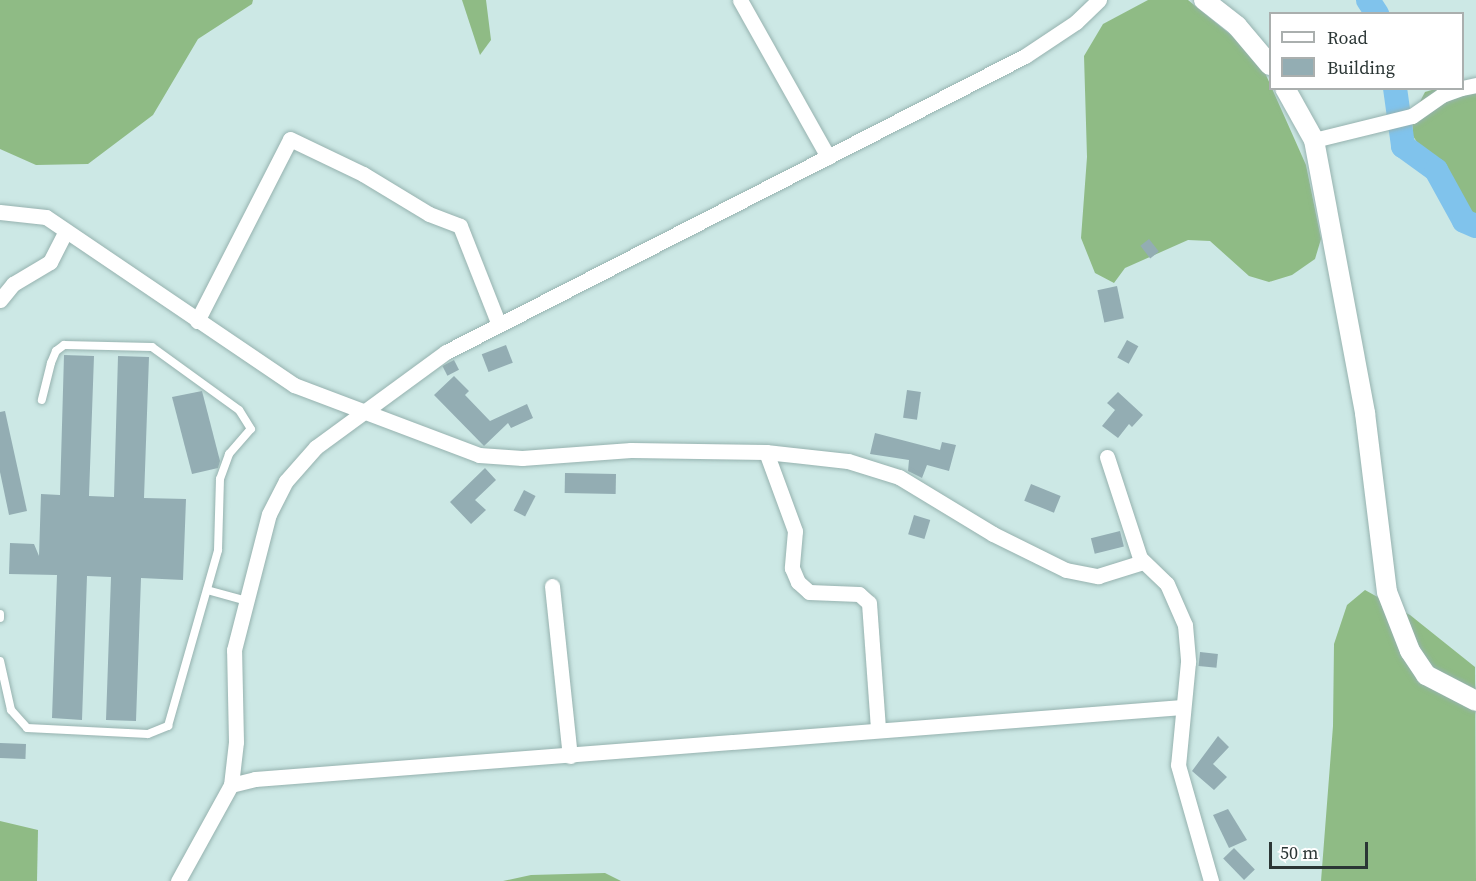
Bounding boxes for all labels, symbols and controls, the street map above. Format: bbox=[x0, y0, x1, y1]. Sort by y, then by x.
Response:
legend bbox=[1269, 12, 1464, 90]
text: Road bbox=[1327, 25, 1368, 50]
text: Building bbox=[1327, 55, 1395, 80]
scale bar bbox=[1272, 830, 1371, 868]
text: 50 m bbox=[1280, 840, 1318, 865]

